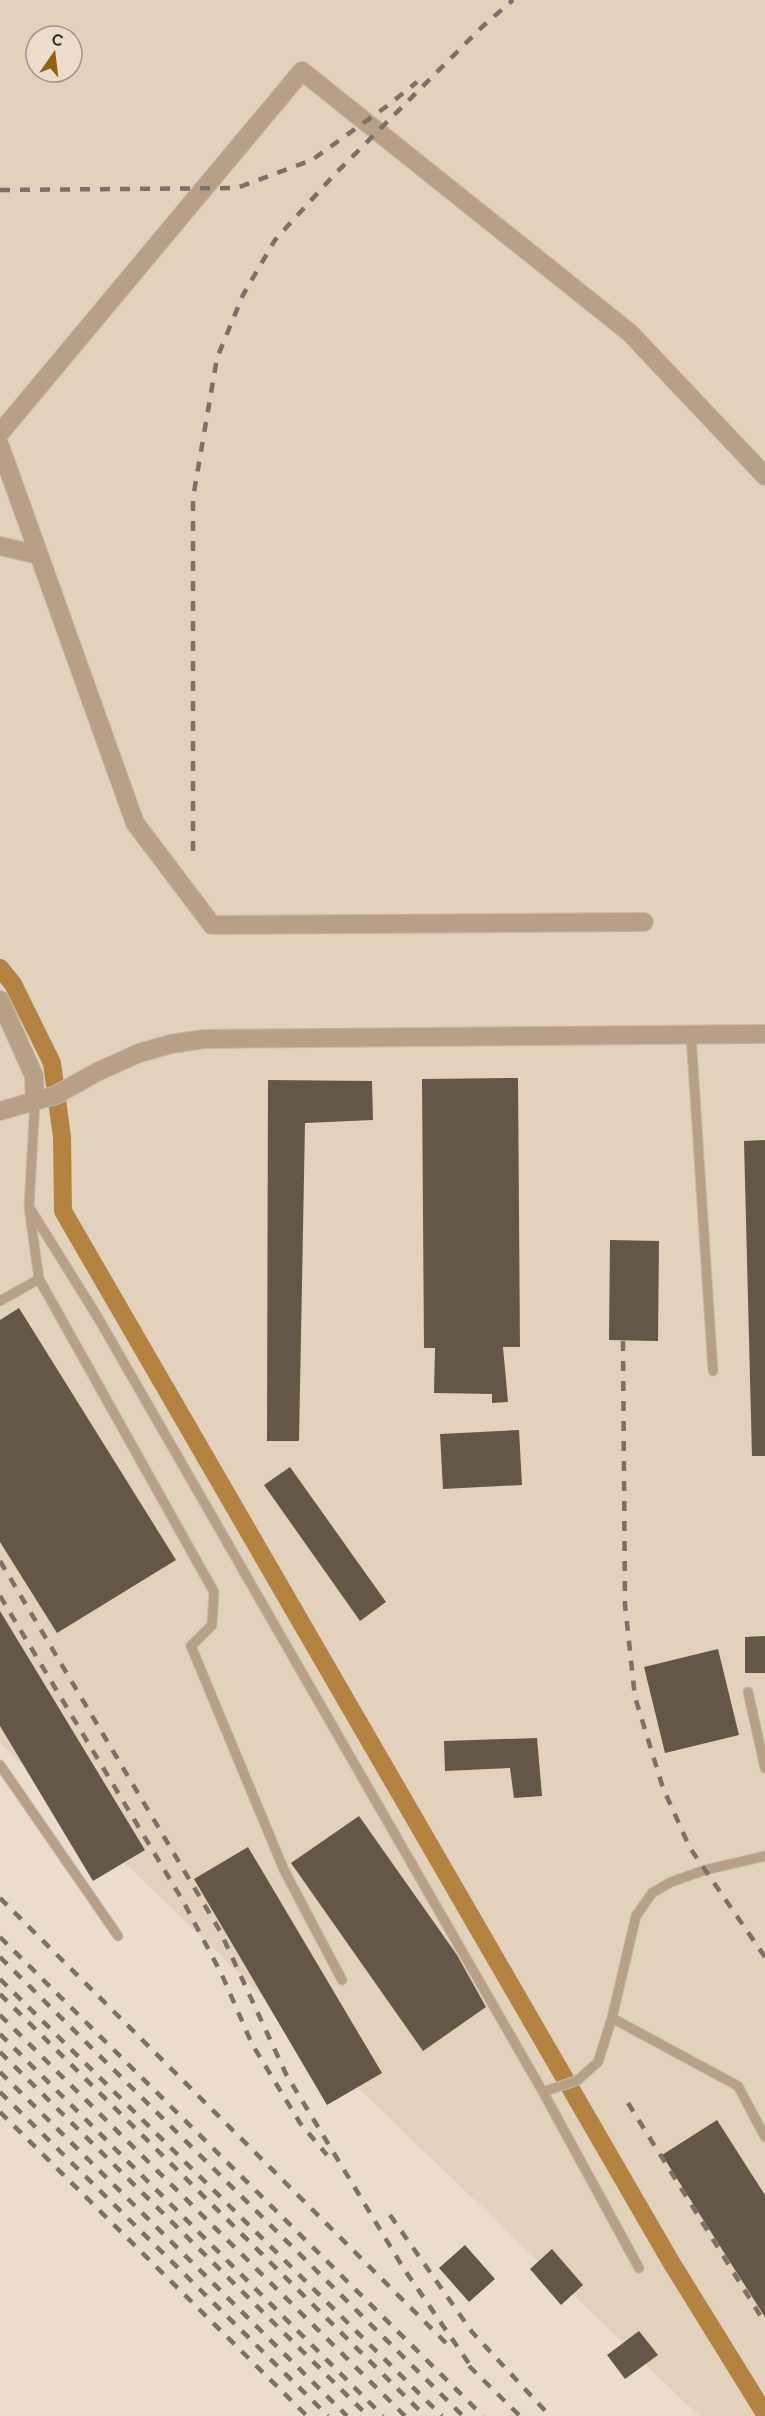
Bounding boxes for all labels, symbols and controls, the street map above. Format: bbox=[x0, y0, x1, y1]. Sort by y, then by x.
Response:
north arrow bbox=[24, 24, 84, 84]
text: С bbox=[50, 29, 65, 50]

